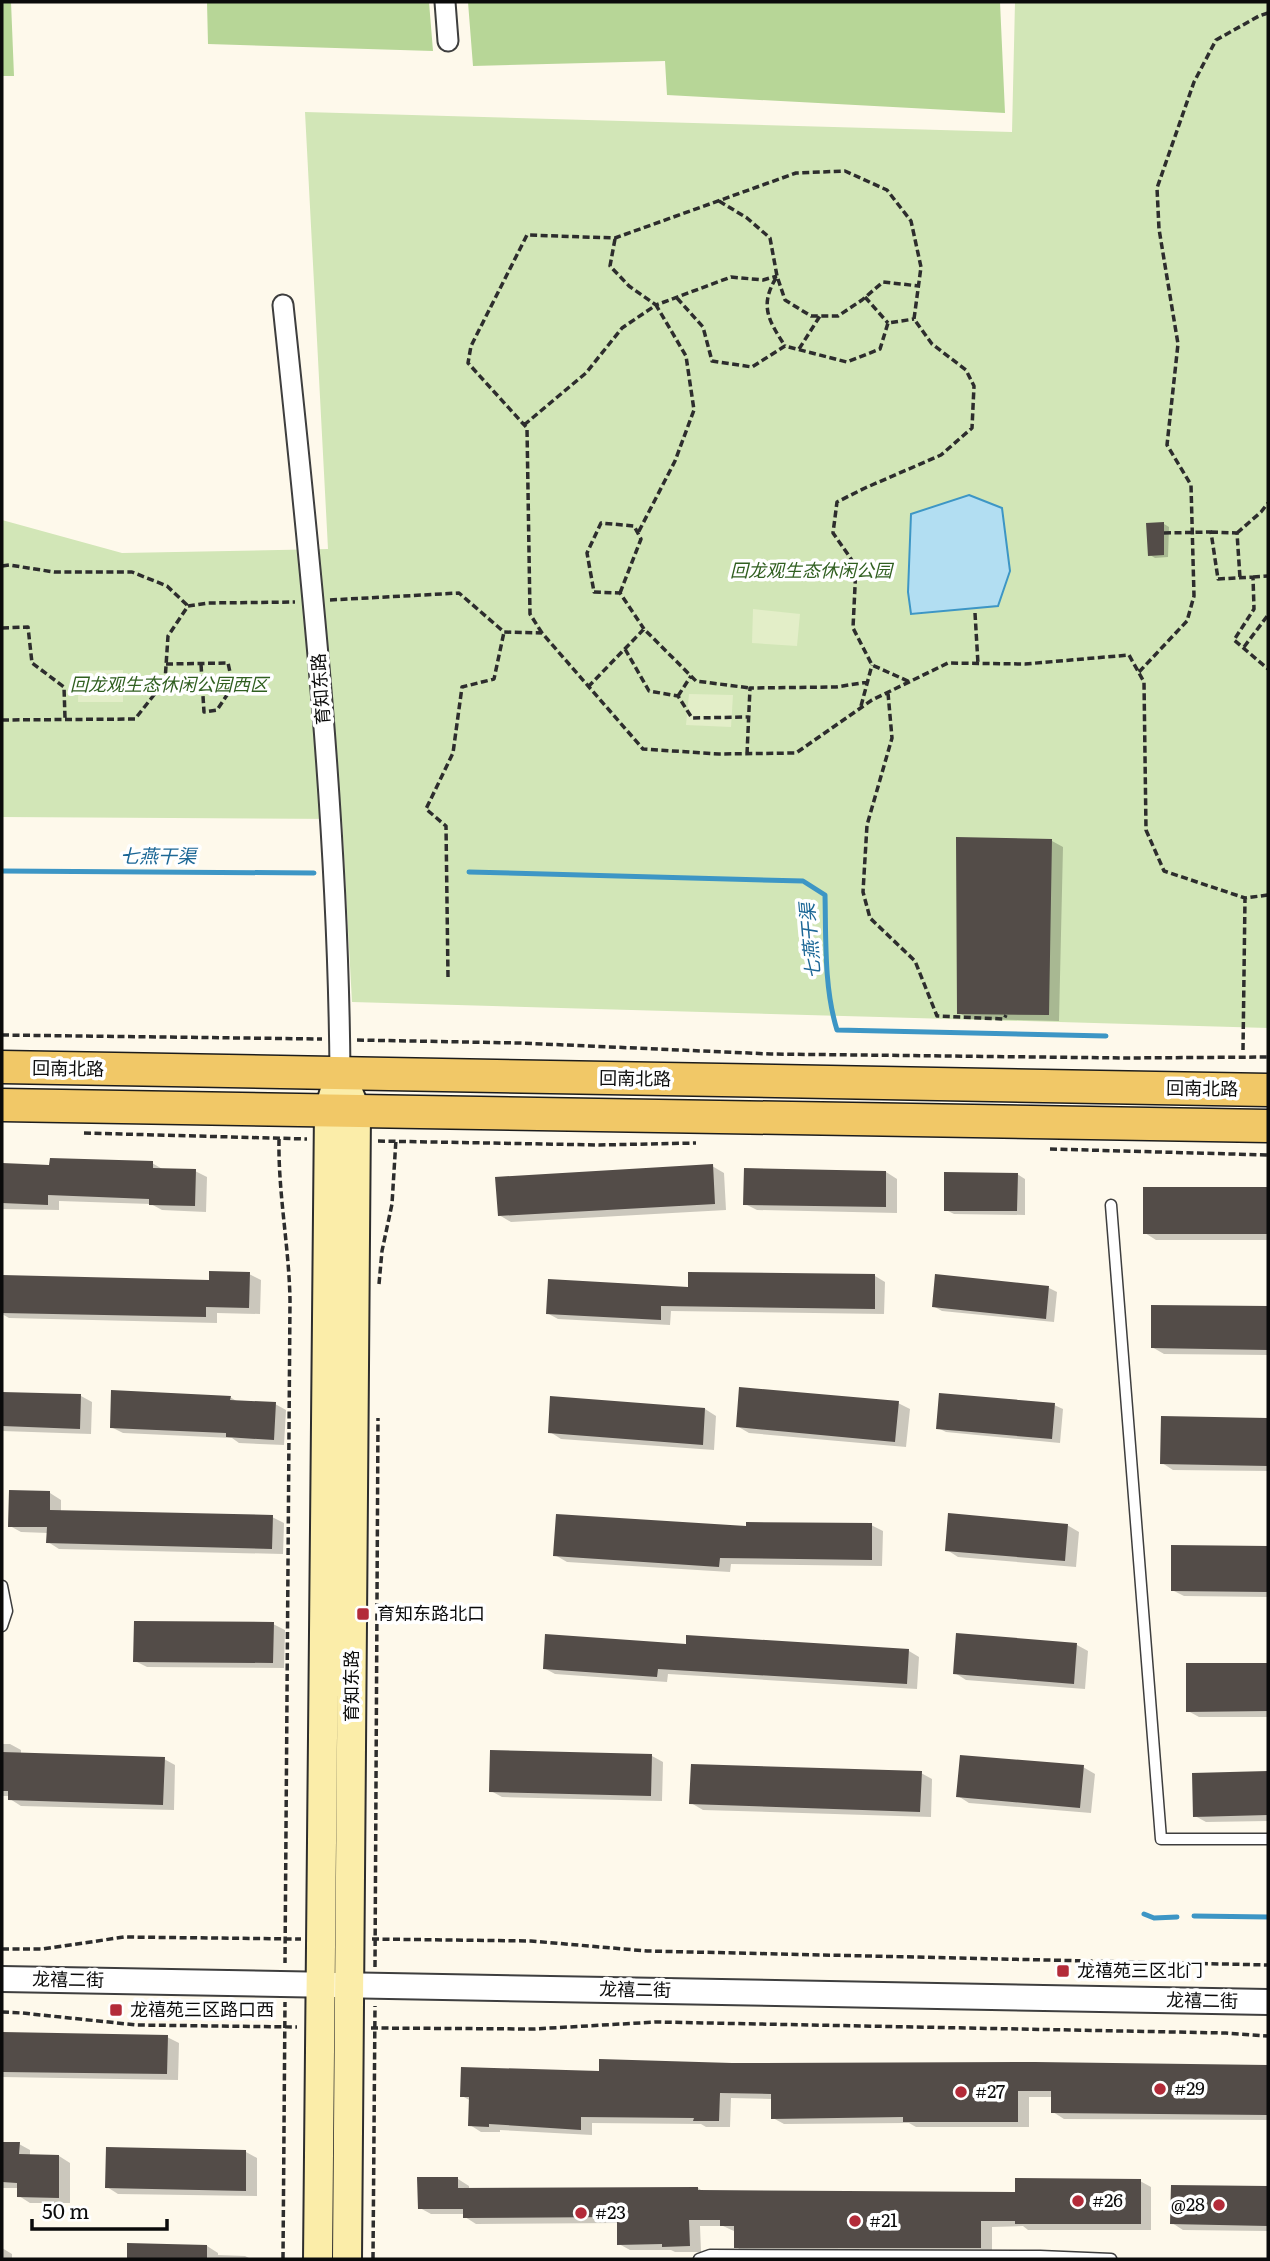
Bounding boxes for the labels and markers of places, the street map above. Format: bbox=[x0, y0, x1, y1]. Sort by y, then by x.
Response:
place label: 育知东路北口 bbox=[377, 1599, 485, 1626]
marker: 育知东路北口 bbox=[355, 1606, 371, 1622]
place label: 龙禧苑三区北门 bbox=[1077, 1956, 1203, 1983]
marker: 龙禧苑三区北门 bbox=[1055, 1963, 1071, 1979]
place label: 龙禧苑三区路口西 bbox=[130, 1995, 274, 2022]
marker: 龙禧苑三区路口西 bbox=[108, 2002, 124, 2018]
place label: #29 bbox=[1174, 2074, 1205, 2101]
place label: #27 bbox=[975, 2077, 1005, 2104]
marker: #29 bbox=[1152, 2081, 1168, 2097]
marker: #27 bbox=[953, 2084, 969, 2100]
place label: #26 bbox=[1092, 2186, 1123, 2213]
place label: @28 bbox=[1171, 2190, 1205, 2217]
marker: #26 bbox=[1070, 2193, 1086, 2209]
marker: @28 bbox=[1211, 2197, 1227, 2213]
place label: #23 bbox=[595, 2198, 626, 2225]
marker: #23 bbox=[573, 2205, 589, 2221]
place label: #21 bbox=[869, 2206, 898, 2233]
marker: #21 bbox=[847, 2213, 863, 2229]

